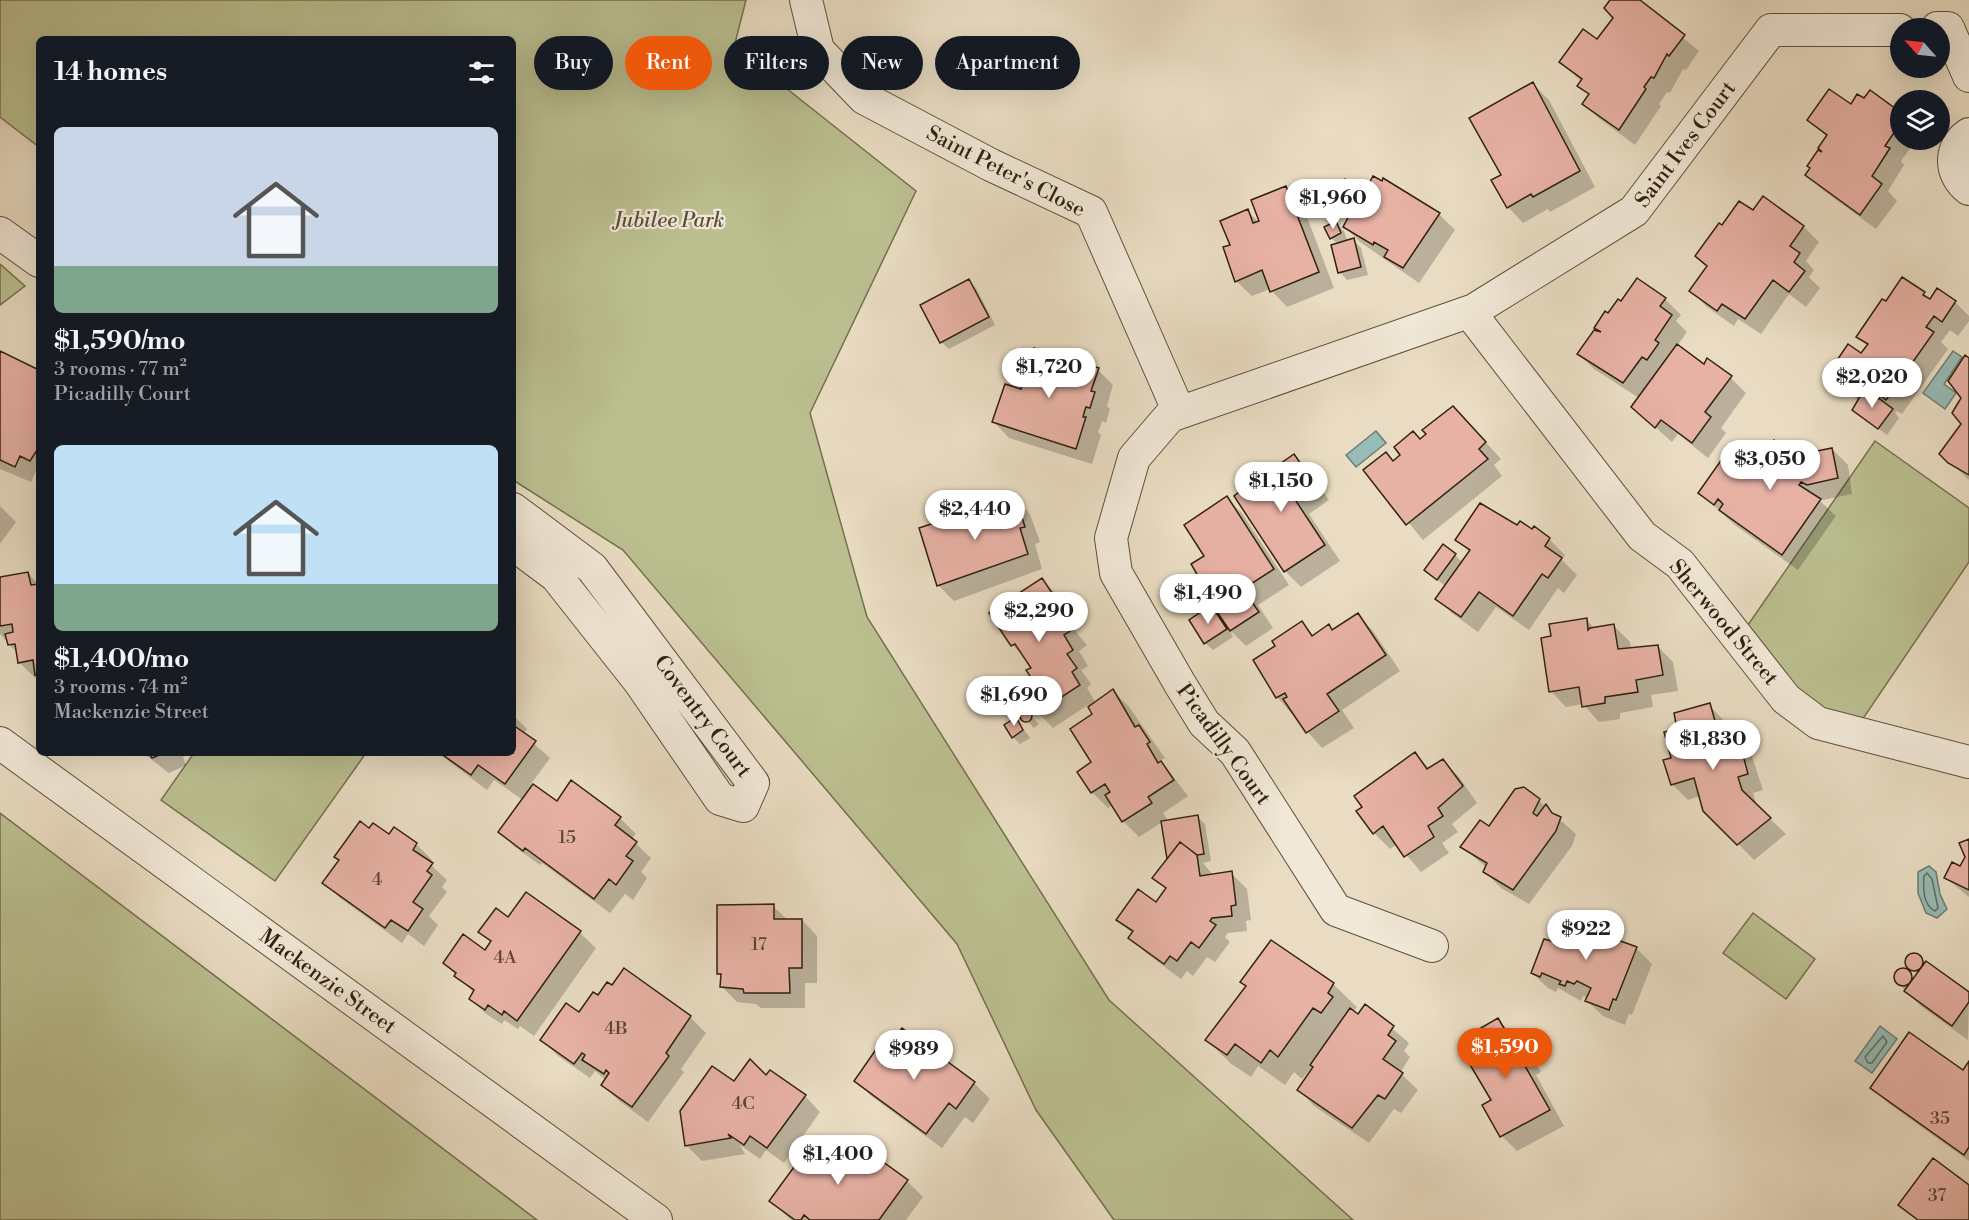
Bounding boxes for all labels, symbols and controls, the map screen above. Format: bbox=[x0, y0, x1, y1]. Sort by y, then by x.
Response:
north arrow bbox=[1890, 18, 1950, 78]
map controls bbox=[1890, 18, 1950, 150]
chip: Buy bbox=[534, 36, 613, 90]
chip: Rent bbox=[625, 36, 712, 90]
chip: Filters bbox=[724, 36, 829, 90]
chip: New bbox=[841, 36, 923, 90]
chip: Apartment bbox=[935, 36, 1080, 90]
text: 14 homes bbox=[54, 56, 167, 88]
icon: filters bbox=[465, 56, 498, 89]
street label: Saint Ives Court bbox=[1630, 76, 1742, 213]
button: layers bbox=[1890, 90, 1950, 150]
street label: Saint Peter's Close bbox=[922, 121, 1089, 223]
icon: home bbox=[222, 166, 330, 274]
pin: $1,960 bbox=[1284, 179, 1382, 230]
text: $1,960 bbox=[1299, 186, 1367, 211]
park label: Jubilee Park bbox=[612, 208, 724, 234]
text: $1,590/mo bbox=[54, 325, 186, 357]
pin: $1,720 bbox=[1000, 348, 1098, 399]
text: $1,720 bbox=[1016, 355, 1082, 380]
text: 3 rooms · 77 m² bbox=[54, 357, 187, 382]
pin: $2,020 bbox=[1823, 358, 1921, 409]
text: $2,020 bbox=[1836, 365, 1908, 390]
text: Picadilly Court bbox=[54, 382, 191, 407]
pin: $3,050 bbox=[1721, 440, 1819, 491]
text: $3,050 bbox=[1734, 447, 1806, 472]
pin: $1,150 bbox=[1232, 462, 1330, 513]
text: $1,150 bbox=[1249, 469, 1313, 494]
icon: home bbox=[222, 484, 330, 592]
pin: $2,440 bbox=[926, 490, 1024, 541]
text: $2,440 bbox=[939, 497, 1011, 522]
street label: Sherwood Street bbox=[1663, 554, 1784, 691]
pin: $1,490 bbox=[1159, 574, 1257, 625]
text: $1,490 bbox=[1174, 581, 1242, 606]
pin: $2,290 bbox=[990, 592, 1088, 643]
text: $2,290 bbox=[1004, 599, 1074, 624]
text: $1,400/mo bbox=[54, 643, 189, 675]
street label: Coventry Court bbox=[648, 650, 757, 783]
text: 3 rooms · 74 m² bbox=[54, 675, 187, 700]
pin: $1,690 bbox=[965, 676, 1063, 727]
street label: Picadilly Court bbox=[1170, 679, 1276, 811]
text: $1,690 bbox=[980, 683, 1048, 708]
text: Mackenzie Street bbox=[54, 700, 209, 725]
pin: $1,830 bbox=[1664, 720, 1762, 771]
text: $1,830 bbox=[1679, 727, 1747, 752]
house number: 15 bbox=[558, 826, 576, 849]
house number: 4 bbox=[372, 868, 383, 891]
pin: $922 bbox=[1550, 910, 1622, 961]
text: $922 bbox=[1561, 917, 1611, 942]
street label: Mackenzie Street bbox=[254, 923, 401, 1040]
house number: 17 bbox=[751, 933, 767, 956]
house number: 4A bbox=[493, 946, 517, 969]
house number: 4B bbox=[604, 1017, 628, 1040]
pin: $1,590 bbox=[1456, 1028, 1554, 1079]
pin: $989 bbox=[878, 1030, 950, 1081]
text: $1,590 bbox=[1471, 1035, 1539, 1060]
text: $989 bbox=[889, 1037, 939, 1062]
house number: 4C bbox=[731, 1092, 755, 1115]
house number: 35 bbox=[1930, 1107, 1950, 1130]
pin: $1,400 bbox=[789, 1135, 887, 1186]
text: $1,400 bbox=[803, 1142, 873, 1167]
house number: 37 bbox=[1928, 1184, 1946, 1207]

